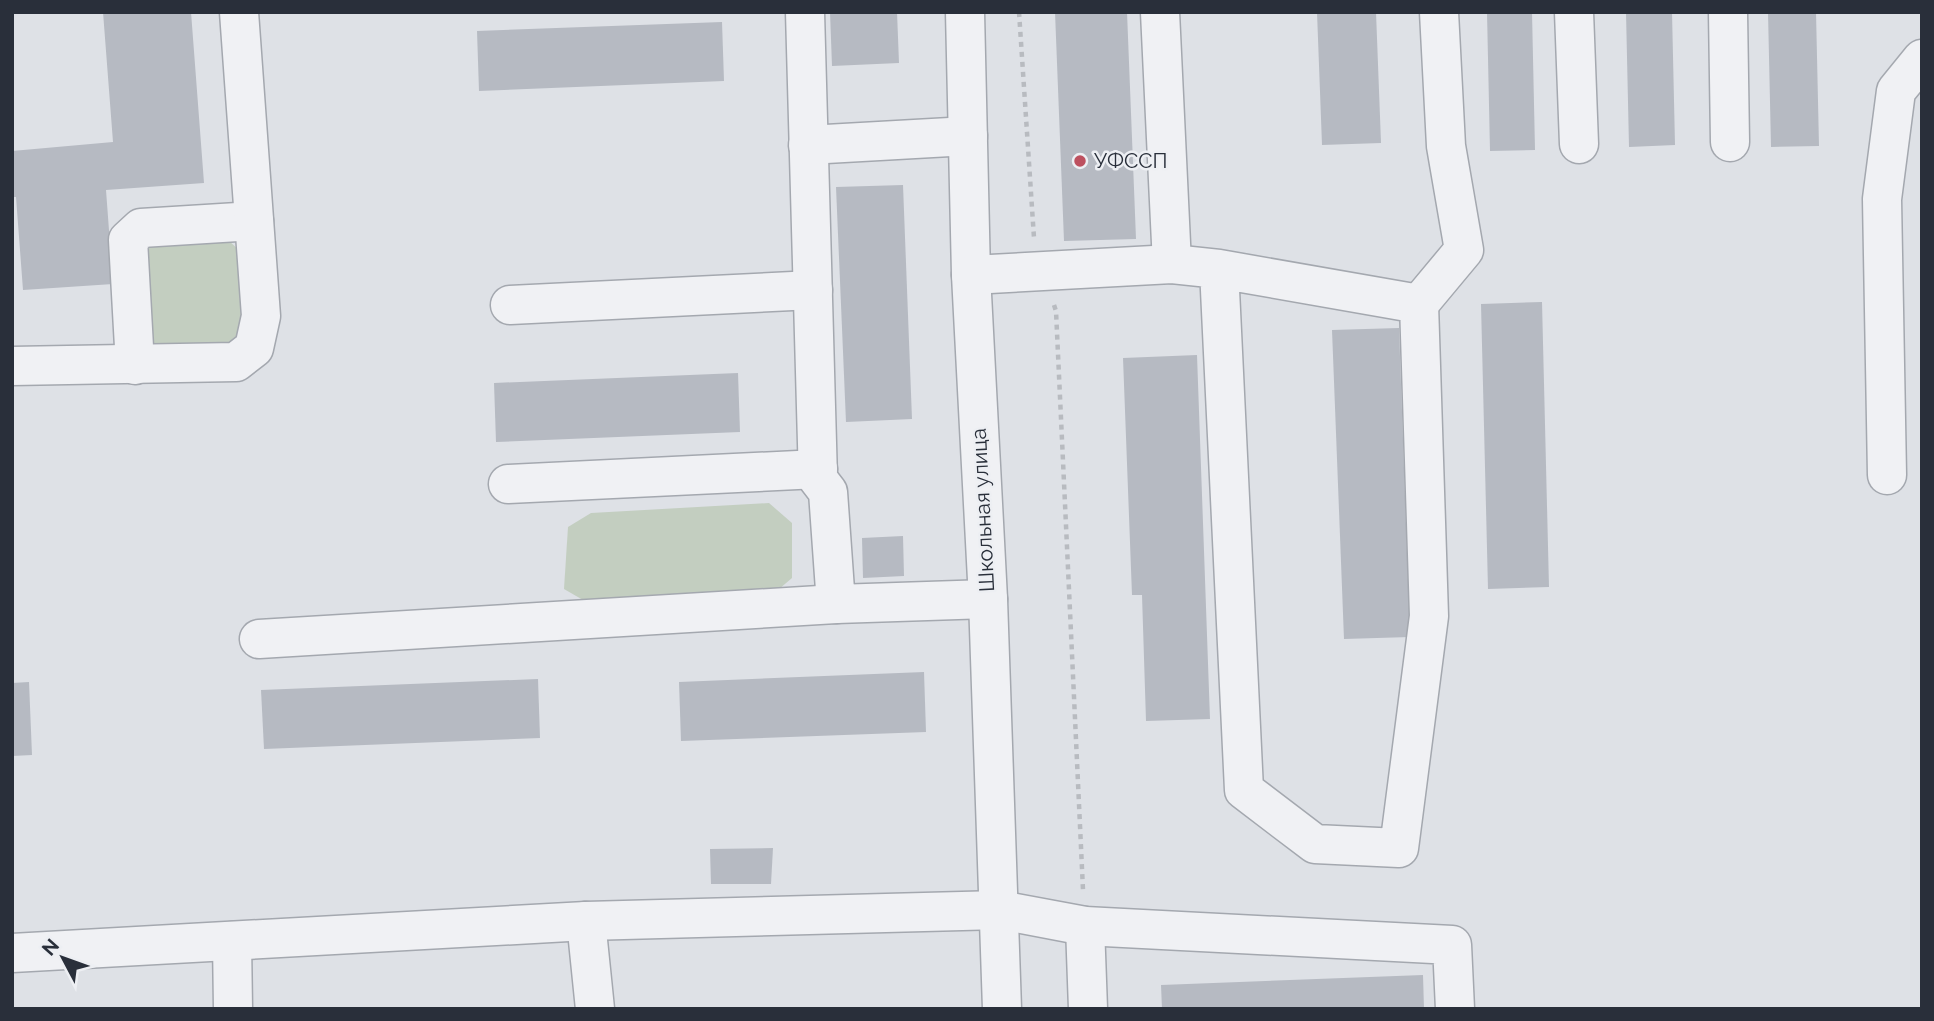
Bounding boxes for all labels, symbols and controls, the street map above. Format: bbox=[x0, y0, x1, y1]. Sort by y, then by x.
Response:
place label: УФССП bbox=[1094, 148, 1168, 173]
marker: УФССП bbox=[1072, 153, 1088, 169]
street label: Школьная улица bbox=[966, 428, 999, 592]
north arrow bbox=[28, 923, 98, 993]
text: N bbox=[37, 934, 63, 960]

